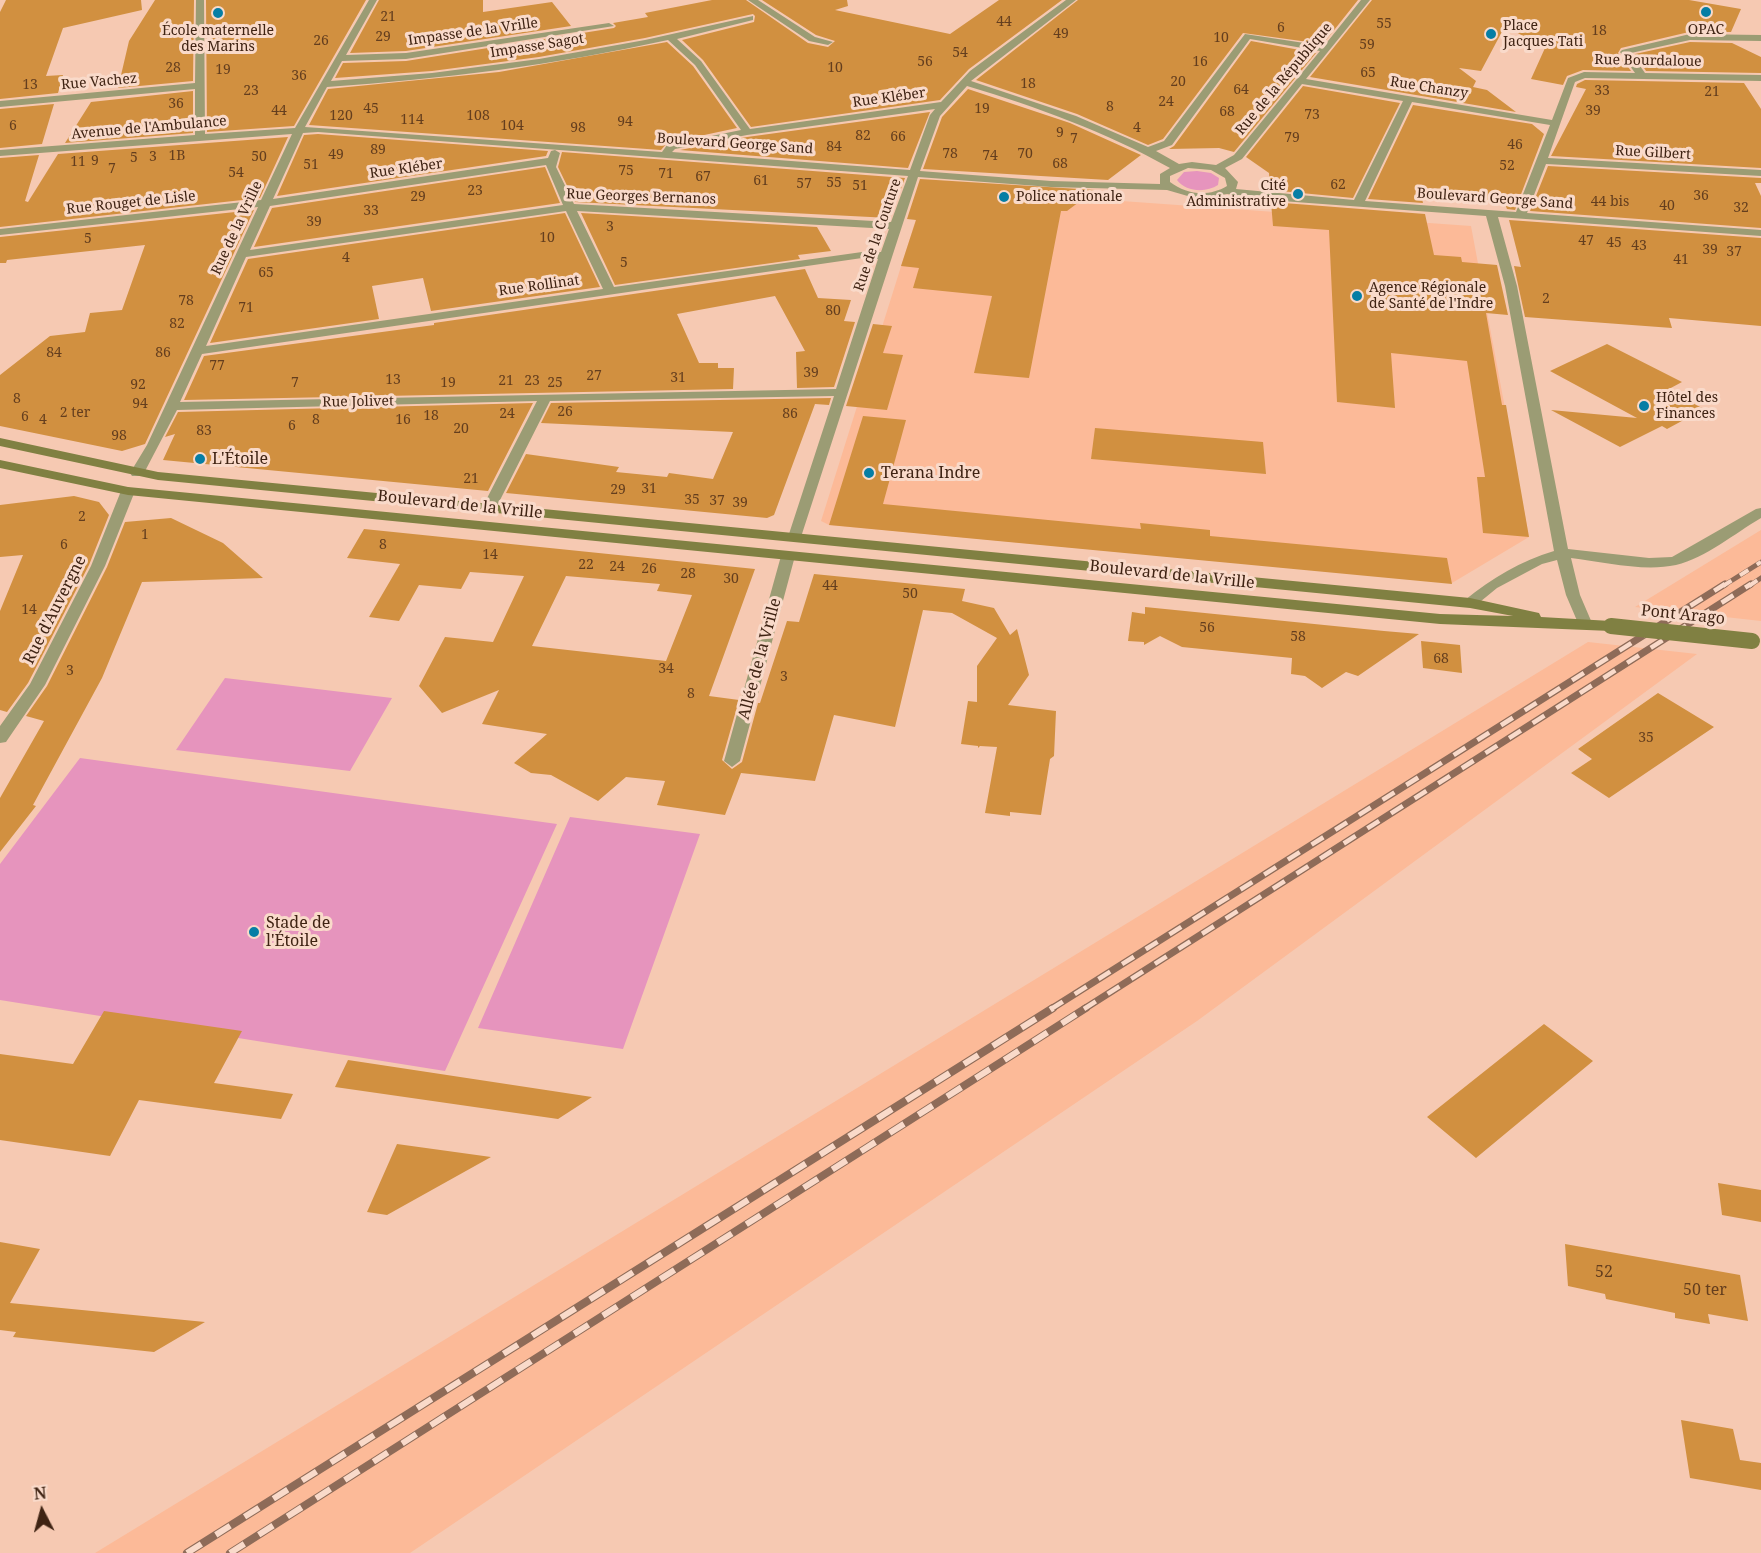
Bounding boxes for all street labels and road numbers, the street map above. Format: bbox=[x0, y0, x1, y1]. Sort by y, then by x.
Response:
street label: Impasse de la Vrille bbox=[407, 15, 539, 49]
street label: Rue de la République bbox=[1232, 19, 1336, 139]
street label: Impasse Sagot bbox=[489, 30, 585, 62]
street label: Rue Bourdaloue bbox=[1594, 52, 1702, 70]
street label: Rue Vachez bbox=[60, 70, 138, 94]
street label: Rue Chanzy bbox=[1389, 74, 1469, 102]
street label: Rue Kléber bbox=[851, 85, 927, 111]
street label: Avenue de l'Ambulance bbox=[71, 113, 227, 143]
street label: Boulevard George Sand bbox=[656, 130, 814, 158]
street label: Rue Gilbert bbox=[1615, 143, 1691, 163]
street label: Rue Kléber bbox=[368, 156, 444, 182]
street label: Rue de la Couture bbox=[851, 176, 905, 294]
street label: Rue de la Vrille bbox=[208, 178, 266, 278]
street label: Boulevard George Sand bbox=[1416, 185, 1574, 213]
street label: Rue Georges Bernanos bbox=[566, 186, 716, 208]
street label: Rue Rouget de Lisle bbox=[65, 188, 197, 218]
street label: Rue Rollinat bbox=[497, 272, 581, 300]
street label: Rue Jolivet bbox=[322, 393, 394, 411]
street label: Boulevard de la Vrille bbox=[377, 487, 543, 523]
street label: Rue d'Auvergne bbox=[19, 552, 91, 668]
street label: Boulevard de la Vrille bbox=[1089, 557, 1255, 593]
street label: Allée de la Vrille bbox=[735, 596, 785, 722]
street label: Pont Arago bbox=[1640, 601, 1726, 629]

